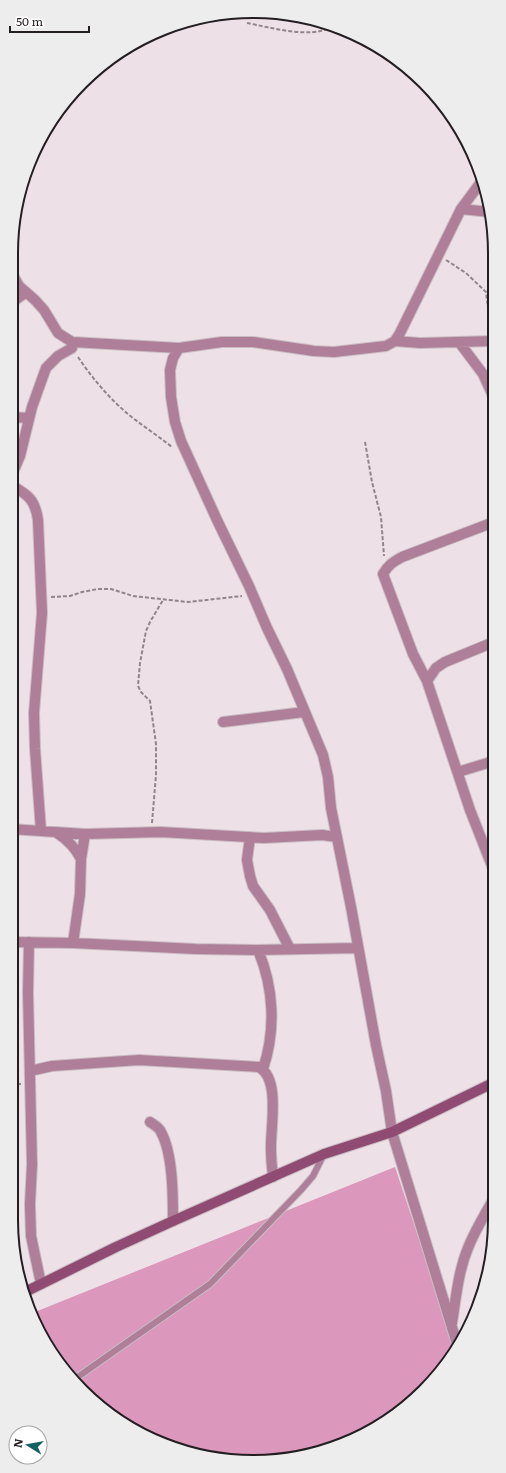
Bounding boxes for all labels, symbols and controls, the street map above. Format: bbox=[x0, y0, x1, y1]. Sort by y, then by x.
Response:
scale bar bbox=[10, 8, 89, 34]
text: 50 m bbox=[16, 12, 43, 30]
north arrow bbox=[8, 1425, 48, 1465]
text: N bbox=[8, 1437, 26, 1449]

